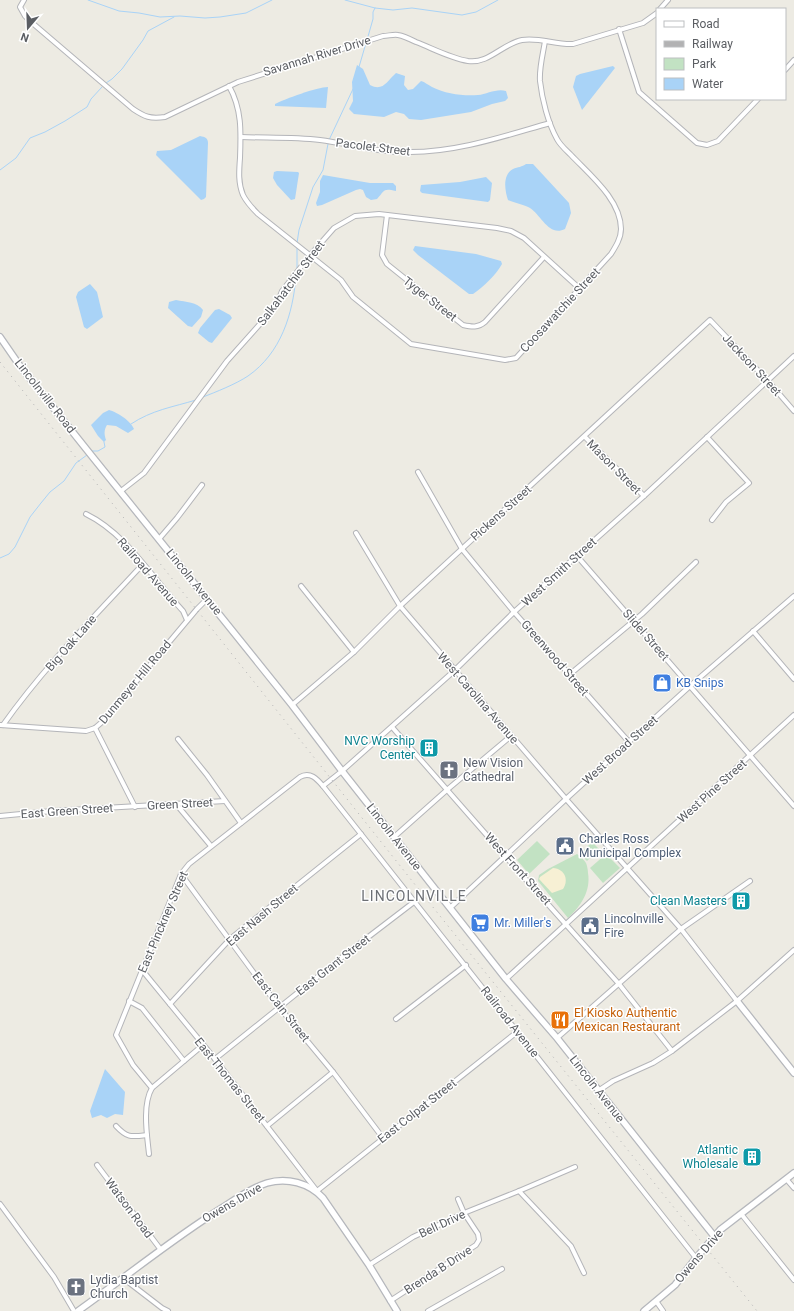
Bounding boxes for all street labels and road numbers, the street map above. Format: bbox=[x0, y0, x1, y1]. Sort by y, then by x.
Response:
street label: Savannah River Drive bbox=[262, 33, 372, 79]
street label: Pacolet Street bbox=[335, 135, 411, 159]
street label: Salkahatchie Street bbox=[254, 238, 328, 328]
street label: Coosawatchie Street bbox=[517, 265, 603, 355]
street label: Tyger Street bbox=[400, 274, 460, 324]
street label: Jackson Street bbox=[720, 331, 784, 399]
street label: Lincolnville Road bbox=[12, 356, 78, 436]
street label: Mason Street bbox=[584, 437, 644, 497]
street label: Pickens Street bbox=[468, 482, 534, 544]
street label: Railroad Avenue bbox=[114, 535, 182, 609]
street label: West Smith Street bbox=[519, 535, 599, 609]
street label: Lincoln Avenue bbox=[163, 546, 225, 618]
street label: Slidel Street bbox=[620, 606, 672, 664]
street label: Big Oak Lane bbox=[43, 612, 99, 674]
street label: Greenwood Street bbox=[518, 617, 592, 699]
street label: Dunmeyer Hill Road bbox=[96, 637, 174, 727]
street label: West Carolina Avenue bbox=[435, 650, 521, 746]
street label: West Broad Street bbox=[580, 713, 660, 787]
street label: West Pine Street bbox=[675, 756, 749, 826]
street label: Green Street bbox=[147, 795, 213, 813]
street label: East Green Street bbox=[20, 801, 114, 821]
street label: Lincoln Avenue bbox=[364, 801, 424, 873]
street label: West Front Street bbox=[482, 830, 554, 908]
street label: East Pinckney Street bbox=[135, 869, 191, 975]
street label: East Nash Street bbox=[223, 881, 301, 949]
street label: East Grant Street bbox=[293, 932, 373, 998]
street label: East Cain Street bbox=[249, 969, 313, 1045]
street label: Railroad Avenue bbox=[478, 984, 542, 1060]
street label: East Thomas Street bbox=[192, 1035, 268, 1125]
street label: Lincoln Avenue bbox=[567, 1053, 627, 1125]
street label: East Colpat Street bbox=[375, 1076, 459, 1146]
street label: Watson Road bbox=[102, 1175, 156, 1241]
street label: Owens Drive bbox=[200, 1180, 264, 1226]
street label: Bell Drive bbox=[417, 1207, 467, 1241]
street label: Owens Drive bbox=[672, 1226, 726, 1286]
street label: Brenda B Drive bbox=[401, 1243, 475, 1297]

